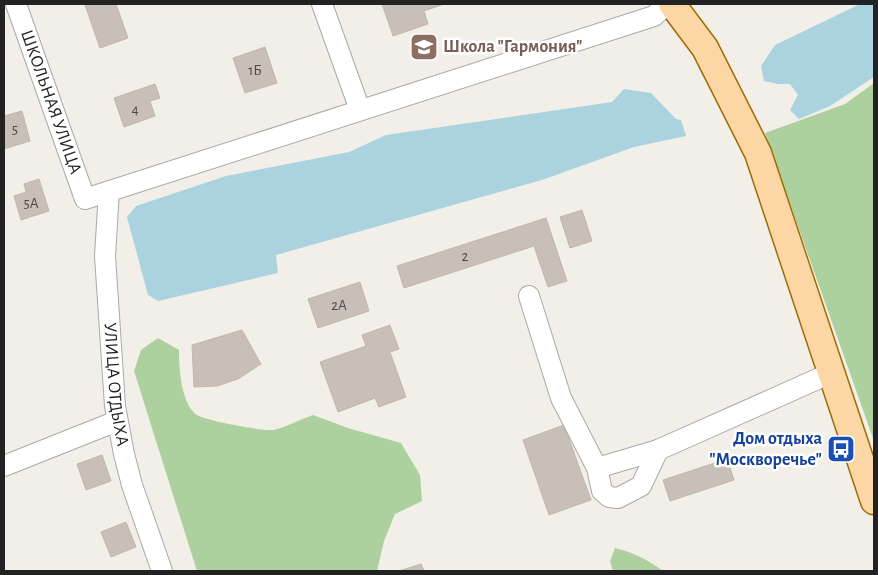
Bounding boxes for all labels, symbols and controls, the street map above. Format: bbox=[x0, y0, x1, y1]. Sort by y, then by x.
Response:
street label: ШКОЛЬНАЯ УЛИЦА bbox=[17, 28, 85, 177]
school or university icon: Школа "Гармония" bbox=[409, 32, 439, 62]
place label: Школа "Гармония" bbox=[443, 38, 582, 56]
house number: 1Б bbox=[248, 63, 262, 78]
house number: 4 bbox=[131, 102, 139, 117]
house number: 5 bbox=[12, 122, 18, 137]
house number: 5А bbox=[23, 196, 39, 211]
house number: 2 bbox=[462, 249, 469, 264]
house number: 2А bbox=[331, 298, 347, 313]
street label: УЛИЦА ОТДЫХА bbox=[100, 322, 131, 448]
place label: Дом отдыха "Москворечье" bbox=[709, 430, 822, 469]
bus stop icon: Дом отдыха "Москворечье" bbox=[826, 434, 856, 464]

